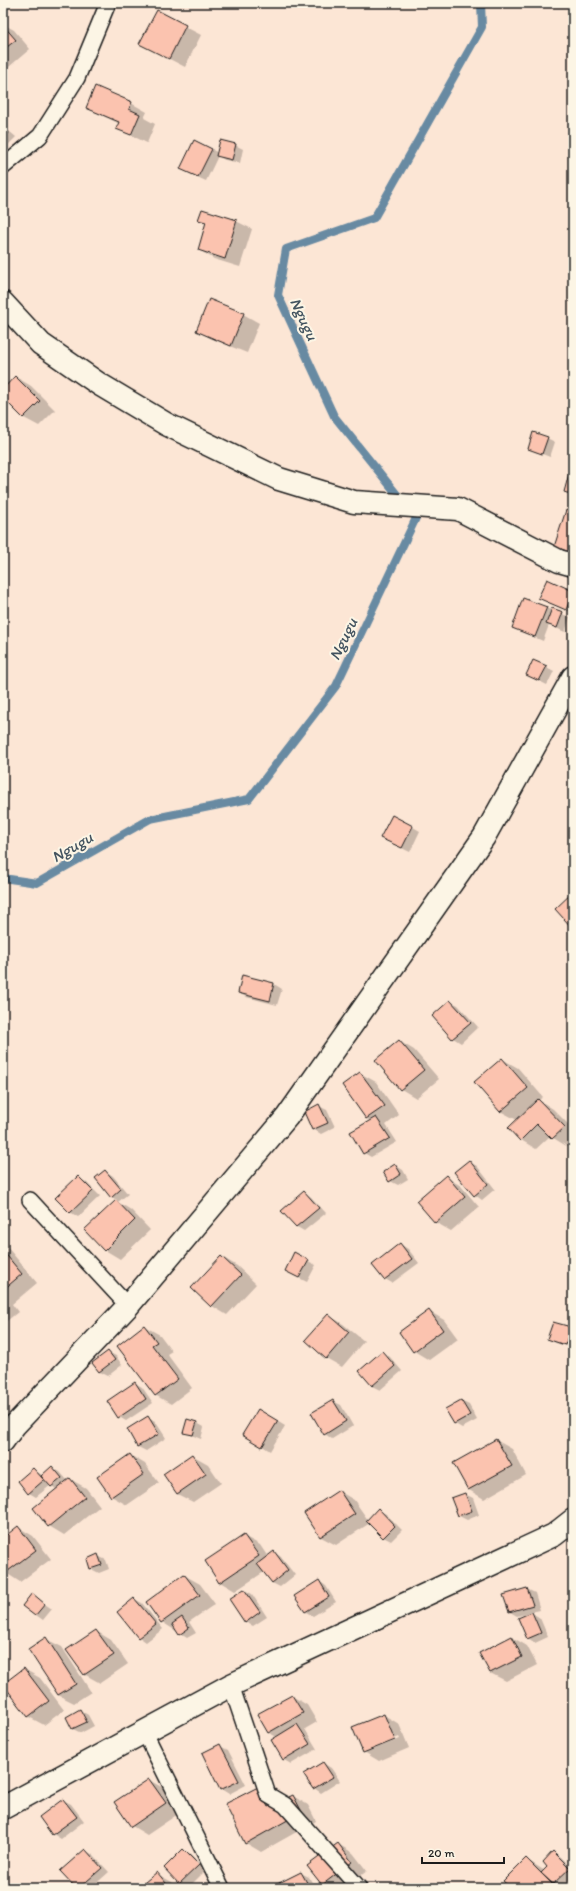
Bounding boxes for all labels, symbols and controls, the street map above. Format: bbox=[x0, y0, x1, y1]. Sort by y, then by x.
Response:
water label: Ngugu bbox=[286, 295, 322, 344]
water label: Ngugu bbox=[325, 615, 361, 663]
water label: Ngugu bbox=[48, 827, 96, 866]
scale bar bbox=[422, 1839, 504, 1865]
text: 20 m bbox=[428, 1846, 455, 1860]

